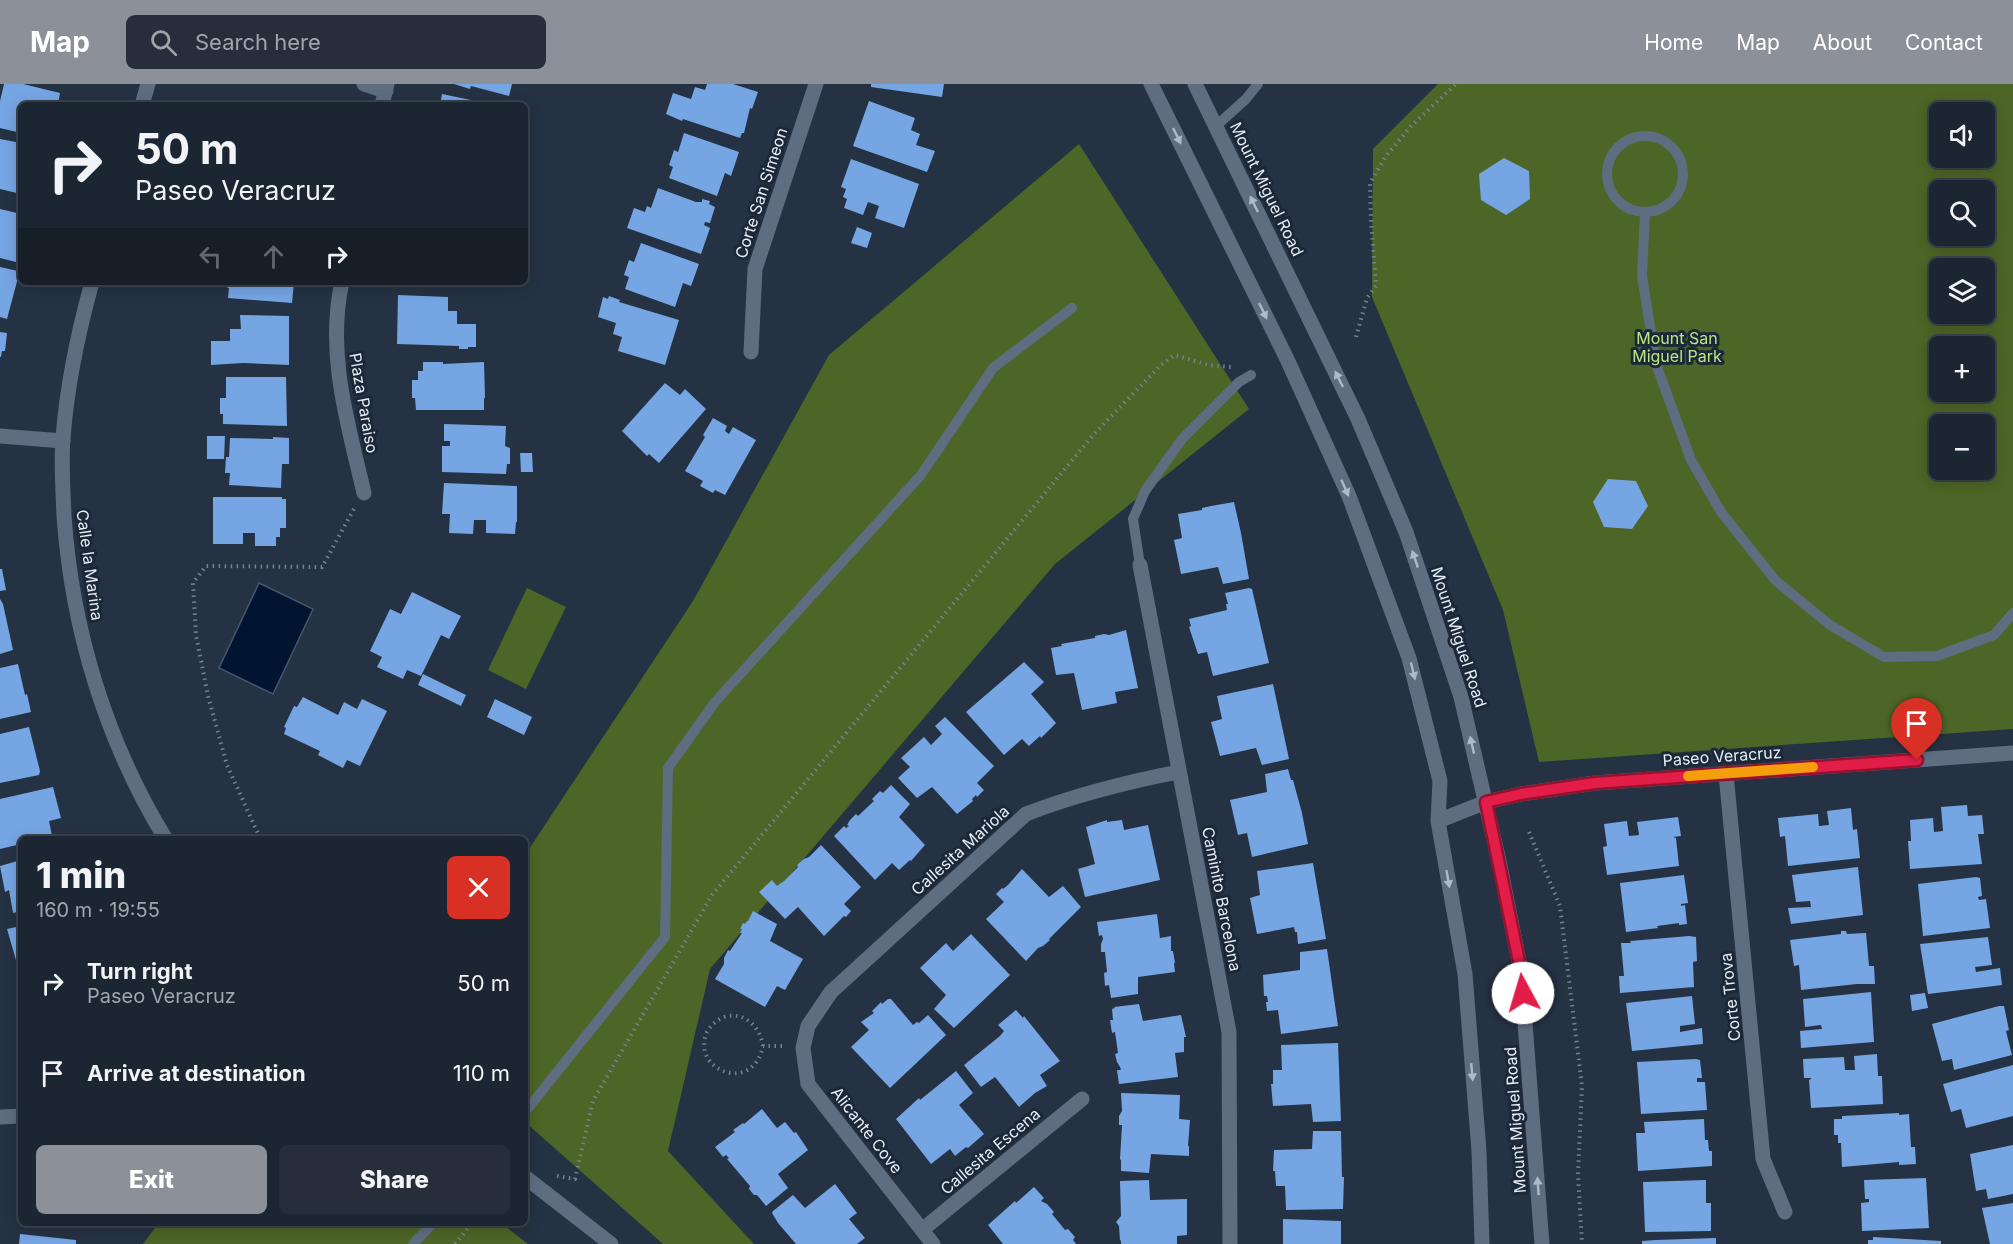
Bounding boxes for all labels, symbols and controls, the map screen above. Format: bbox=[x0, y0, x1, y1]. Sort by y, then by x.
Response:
search box bbox=[126, 15, 546, 69]
text: Map bbox=[30, 25, 90, 59]
icon: search bbox=[147, 26, 180, 59]
text: Search here bbox=[195, 29, 321, 55]
text: Home bbox=[1644, 30, 1703, 55]
text: Map bbox=[1736, 30, 1780, 55]
text: About bbox=[1813, 30, 1872, 55]
text: Contact bbox=[1905, 30, 1983, 55]
map controls bbox=[1929, 102, 1995, 480]
button: sound bbox=[1929, 102, 1995, 168]
street label: Mount Miguel Road bbox=[1226, 119, 1308, 259]
text: 50 m bbox=[135, 123, 238, 174]
street label: Corte San Simeon bbox=[730, 125, 792, 261]
icon: right bbox=[36, 126, 114, 204]
one-way arrow bbox=[1173, 128, 1182, 145]
text: Paseo Veracruz bbox=[135, 174, 336, 207]
button: search bbox=[1929, 180, 1995, 246]
one-way arrow bbox=[1249, 195, 1258, 212]
icon: left bbox=[194, 240, 227, 273]
icon: ahead bbox=[257, 240, 290, 273]
icon: right bbox=[320, 240, 353, 273]
button: layers bbox=[1929, 258, 1995, 324]
one-way arrow bbox=[1259, 303, 1268, 320]
park label: Mount San Miguel Park bbox=[1632, 328, 1722, 366]
button: + bbox=[1929, 336, 1995, 402]
street label: Plaza Paraiso bbox=[345, 351, 383, 455]
one-way arrow bbox=[1334, 371, 1343, 388]
button: − bbox=[1929, 414, 1995, 480]
one-way arrow bbox=[1340, 480, 1350, 498]
street label: Calle la Marina bbox=[72, 508, 108, 622]
one-way arrow bbox=[1410, 550, 1420, 568]
street label: Mount Miguel Road bbox=[1427, 564, 1491, 710]
one-way arrow bbox=[1408, 662, 1418, 680]
pin bbox=[1891, 698, 1942, 760]
icon: arrive bbox=[1900, 707, 1933, 740]
one-way arrow bbox=[1467, 736, 1477, 754]
street label: Paseo Veracruz bbox=[1662, 742, 1782, 770]
street label: Callesita Mariola bbox=[907, 801, 1013, 899]
street label: Caminito Barcelona bbox=[1198, 825, 1246, 973]
text: 1 min bbox=[36, 853, 126, 897]
button: close bbox=[447, 856, 510, 919]
one-way arrow bbox=[1444, 870, 1453, 889]
text: 160 m · 19:55 bbox=[36, 898, 160, 922]
street label: Corte Trova bbox=[1715, 952, 1745, 1042]
text: Turn right bbox=[87, 958, 193, 984]
position arrow bbox=[1491, 961, 1555, 1025]
icon: right bbox=[36, 967, 69, 1000]
text: 50 m bbox=[457, 970, 510, 996]
text: Paseo Veracruz bbox=[87, 984, 236, 1008]
street label: Mount Miguel Road bbox=[1500, 1046, 1530, 1194]
icon: arrive bbox=[36, 1057, 69, 1090]
text: Arrive at destination bbox=[87, 1060, 306, 1086]
text: 110 m bbox=[453, 1060, 510, 1086]
one-way arrow bbox=[1468, 1063, 1477, 1082]
street label: Alicante Cove bbox=[827, 1083, 907, 1177]
street label: Callesita Escena bbox=[936, 1104, 1044, 1198]
button: Exit bbox=[36, 1145, 267, 1214]
button: Share bbox=[279, 1145, 510, 1214]
one-way arrow bbox=[1533, 1176, 1542, 1195]

